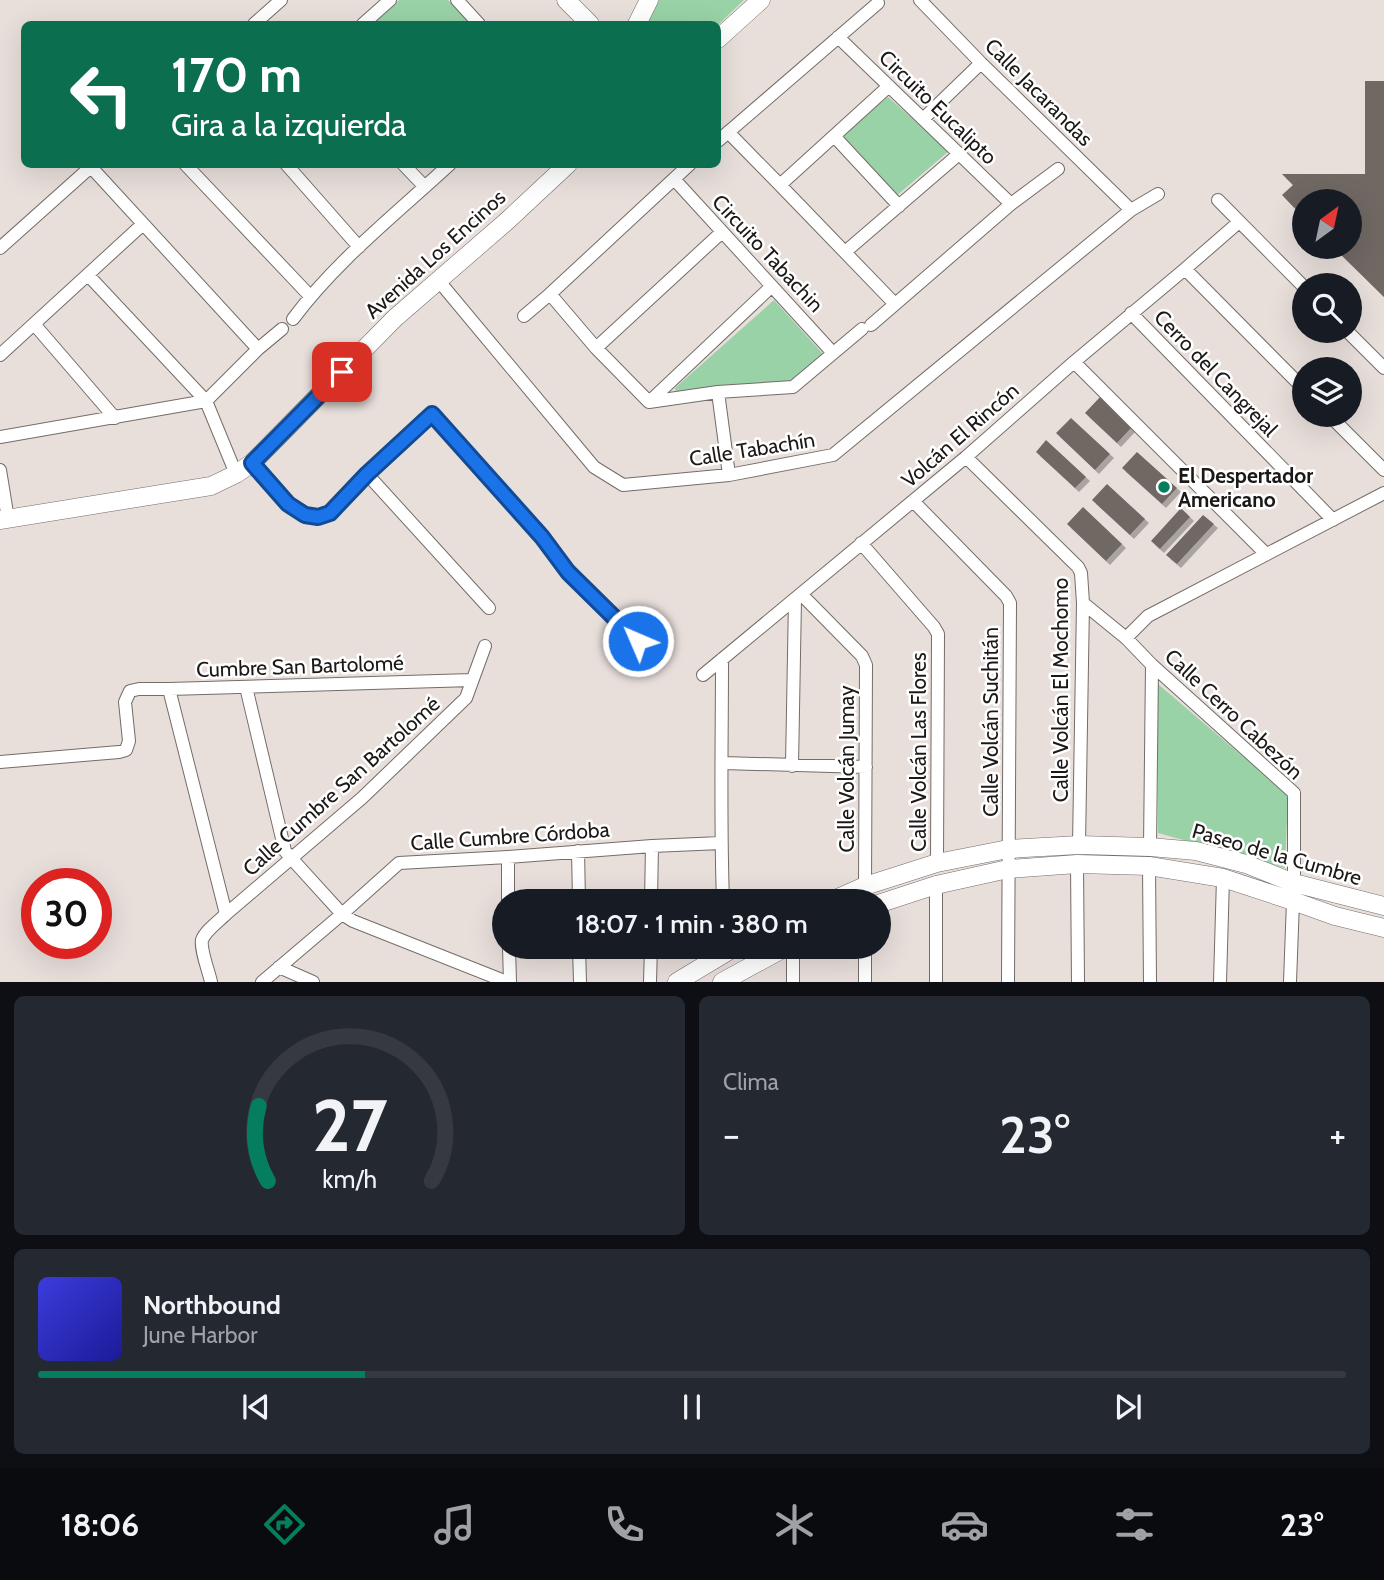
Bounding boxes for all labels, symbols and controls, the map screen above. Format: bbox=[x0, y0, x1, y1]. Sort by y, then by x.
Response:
street label: Calle Jacarandas bbox=[980, 33, 1098, 151]
text: 170 m bbox=[171, 45, 302, 104]
street label: Circuito Eucalipto bbox=[874, 45, 1002, 169]
icon: left bbox=[56, 49, 147, 140]
text: Gira a la izquierda bbox=[171, 105, 406, 144]
street label: Avenida Los Encinos bbox=[360, 184, 511, 324]
street label: Circuito Tabachin bbox=[707, 189, 829, 317]
north arrow bbox=[1292, 189, 1362, 259]
map controls bbox=[1292, 189, 1362, 427]
button: search bbox=[1292, 273, 1362, 343]
street label: Cerro del Cangrejal bbox=[1148, 304, 1283, 442]
pin bbox=[312, 342, 372, 402]
icon: arrive bbox=[323, 353, 361, 391]
button: layers bbox=[1292, 357, 1362, 427]
street label: Volcán El Rincón bbox=[896, 377, 1024, 493]
street label: Calle Tabachín bbox=[687, 427, 817, 471]
place label: El Despertador Americano bbox=[1178, 463, 1313, 512]
marker: El Despertador Americano bbox=[1156, 479, 1172, 495]
street label: Calle Volcán El Mochomo bbox=[1048, 578, 1073, 802]
position arrow bbox=[601, 604, 675, 678]
street label: Calle Volcán Suchitán bbox=[978, 627, 1003, 817]
street label: Calle Cerro Cabezón bbox=[1160, 644, 1308, 784]
street label: Cumbre San Bartolomé bbox=[196, 650, 404, 682]
street label: Calle Volcán Las Flores bbox=[906, 652, 931, 852]
street label: Calle Volcán Jumay bbox=[834, 685, 859, 853]
street label: Calle Cumbre San Bartolomé bbox=[238, 691, 445, 881]
street label: Calle Cumbre Córdoba bbox=[410, 817, 610, 855]
street label: Paseo de la Cumbre bbox=[1189, 818, 1365, 890]
speed limit sign: 30 bbox=[21, 868, 112, 959]
text: 18:07 · 1 min · 380 m bbox=[575, 908, 808, 940]
text: Clima bbox=[723, 1068, 779, 1096]
text: 27 bbox=[312, 1082, 387, 1170]
text: 23° bbox=[999, 1103, 1070, 1166]
text: − bbox=[723, 1111, 740, 1158]
text: + bbox=[1329, 1111, 1346, 1158]
text: km/h bbox=[322, 1164, 377, 1194]
text: Northbound bbox=[143, 1289, 281, 1321]
text: June Harbor bbox=[143, 1321, 257, 1349]
icon: previous bbox=[237, 1388, 275, 1426]
icon: pause bbox=[673, 1388, 711, 1426]
icon: next bbox=[1109, 1388, 1147, 1426]
icon: directions bbox=[260, 1500, 309, 1549]
icon: music bbox=[430, 1500, 479, 1549]
icon: phone bbox=[600, 1500, 649, 1549]
icon: climate bbox=[770, 1500, 819, 1549]
icon: car bbox=[940, 1500, 989, 1549]
icon: filters bbox=[1110, 1500, 1159, 1549]
text: 18:06 bbox=[60, 1505, 139, 1544]
text: 23° bbox=[1280, 1505, 1323, 1544]

